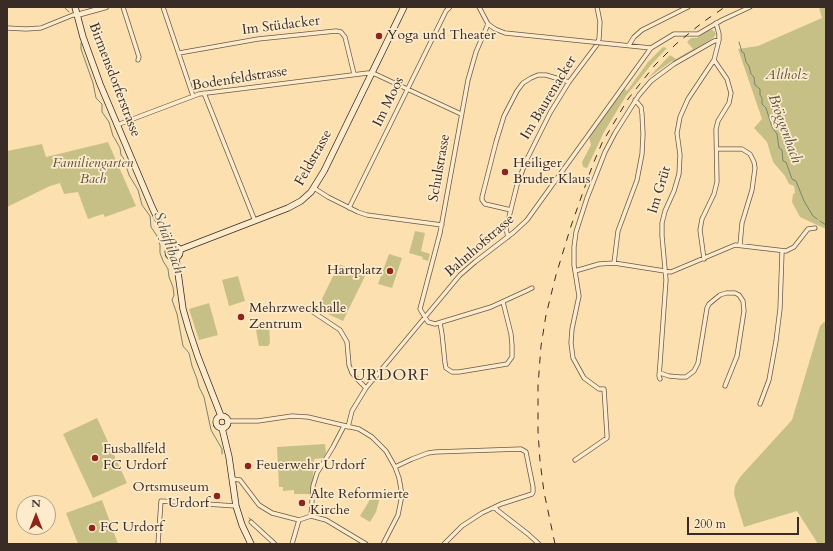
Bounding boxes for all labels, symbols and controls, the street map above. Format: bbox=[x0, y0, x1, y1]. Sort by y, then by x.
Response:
street label: Im Stüdacker bbox=[241, 13, 321, 39]
street label: Birmensdorferstrasse bbox=[84, 20, 144, 140]
place label: Yoga und Theater bbox=[387, 28, 496, 44]
marker: Yoga und Theater bbox=[374, 31, 384, 41]
street label: Im Baurenacker bbox=[517, 53, 581, 143]
street label: Bodenfeldstrasse bbox=[191, 63, 289, 95]
park label: Altholz bbox=[765, 68, 809, 84]
street label: Im Moos bbox=[370, 74, 408, 130]
water label: Bröggenbach bbox=[763, 92, 805, 166]
street label: Feldstrasse bbox=[292, 127, 336, 189]
street label: Schulstrasse bbox=[426, 133, 454, 203]
park label: Familiengarten Bach bbox=[53, 156, 133, 188]
place label: Heiliger Bruder Klaus bbox=[513, 156, 590, 188]
street label: Im Grüt bbox=[645, 164, 675, 216]
marker: Heiliger Bruder Klaus bbox=[500, 167, 510, 177]
water label: Schäflibach bbox=[149, 210, 187, 276]
street label: Bahnhofstrasse bbox=[442, 211, 518, 281]
place label: Hartplatz bbox=[327, 263, 382, 279]
marker: Hartplatz bbox=[385, 266, 395, 276]
place label: Mehrzweckhalle Zentrum bbox=[249, 301, 346, 334]
marker: Mehrzweckhalle Zentrum bbox=[236, 312, 246, 322]
district label: URDORF bbox=[352, 366, 430, 386]
place label: Fusballfeld FC Urdorf bbox=[103, 442, 166, 474]
marker: Fusballfeld FC Urdorf bbox=[90, 453, 100, 463]
place label: Feuerwehr Urdorf bbox=[256, 458, 365, 474]
marker: Feuerwehr Urdorf bbox=[243, 461, 253, 471]
place label: Ortsmuseum Urdorf bbox=[133, 480, 209, 512]
place label: Alte Reformierte Kirche bbox=[310, 487, 409, 520]
marker: Ortsmuseum Urdorf bbox=[212, 491, 222, 501]
north arrow bbox=[16, 495, 56, 535]
text: N bbox=[31, 496, 41, 511]
marker: Alte Reformierte Kirche bbox=[297, 498, 307, 508]
scale bar bbox=[689, 509, 801, 535]
text: 200 m bbox=[694, 516, 726, 532]
place label: FC Urdorf bbox=[100, 520, 163, 536]
marker: FC Urdorf bbox=[87, 523, 97, 533]

